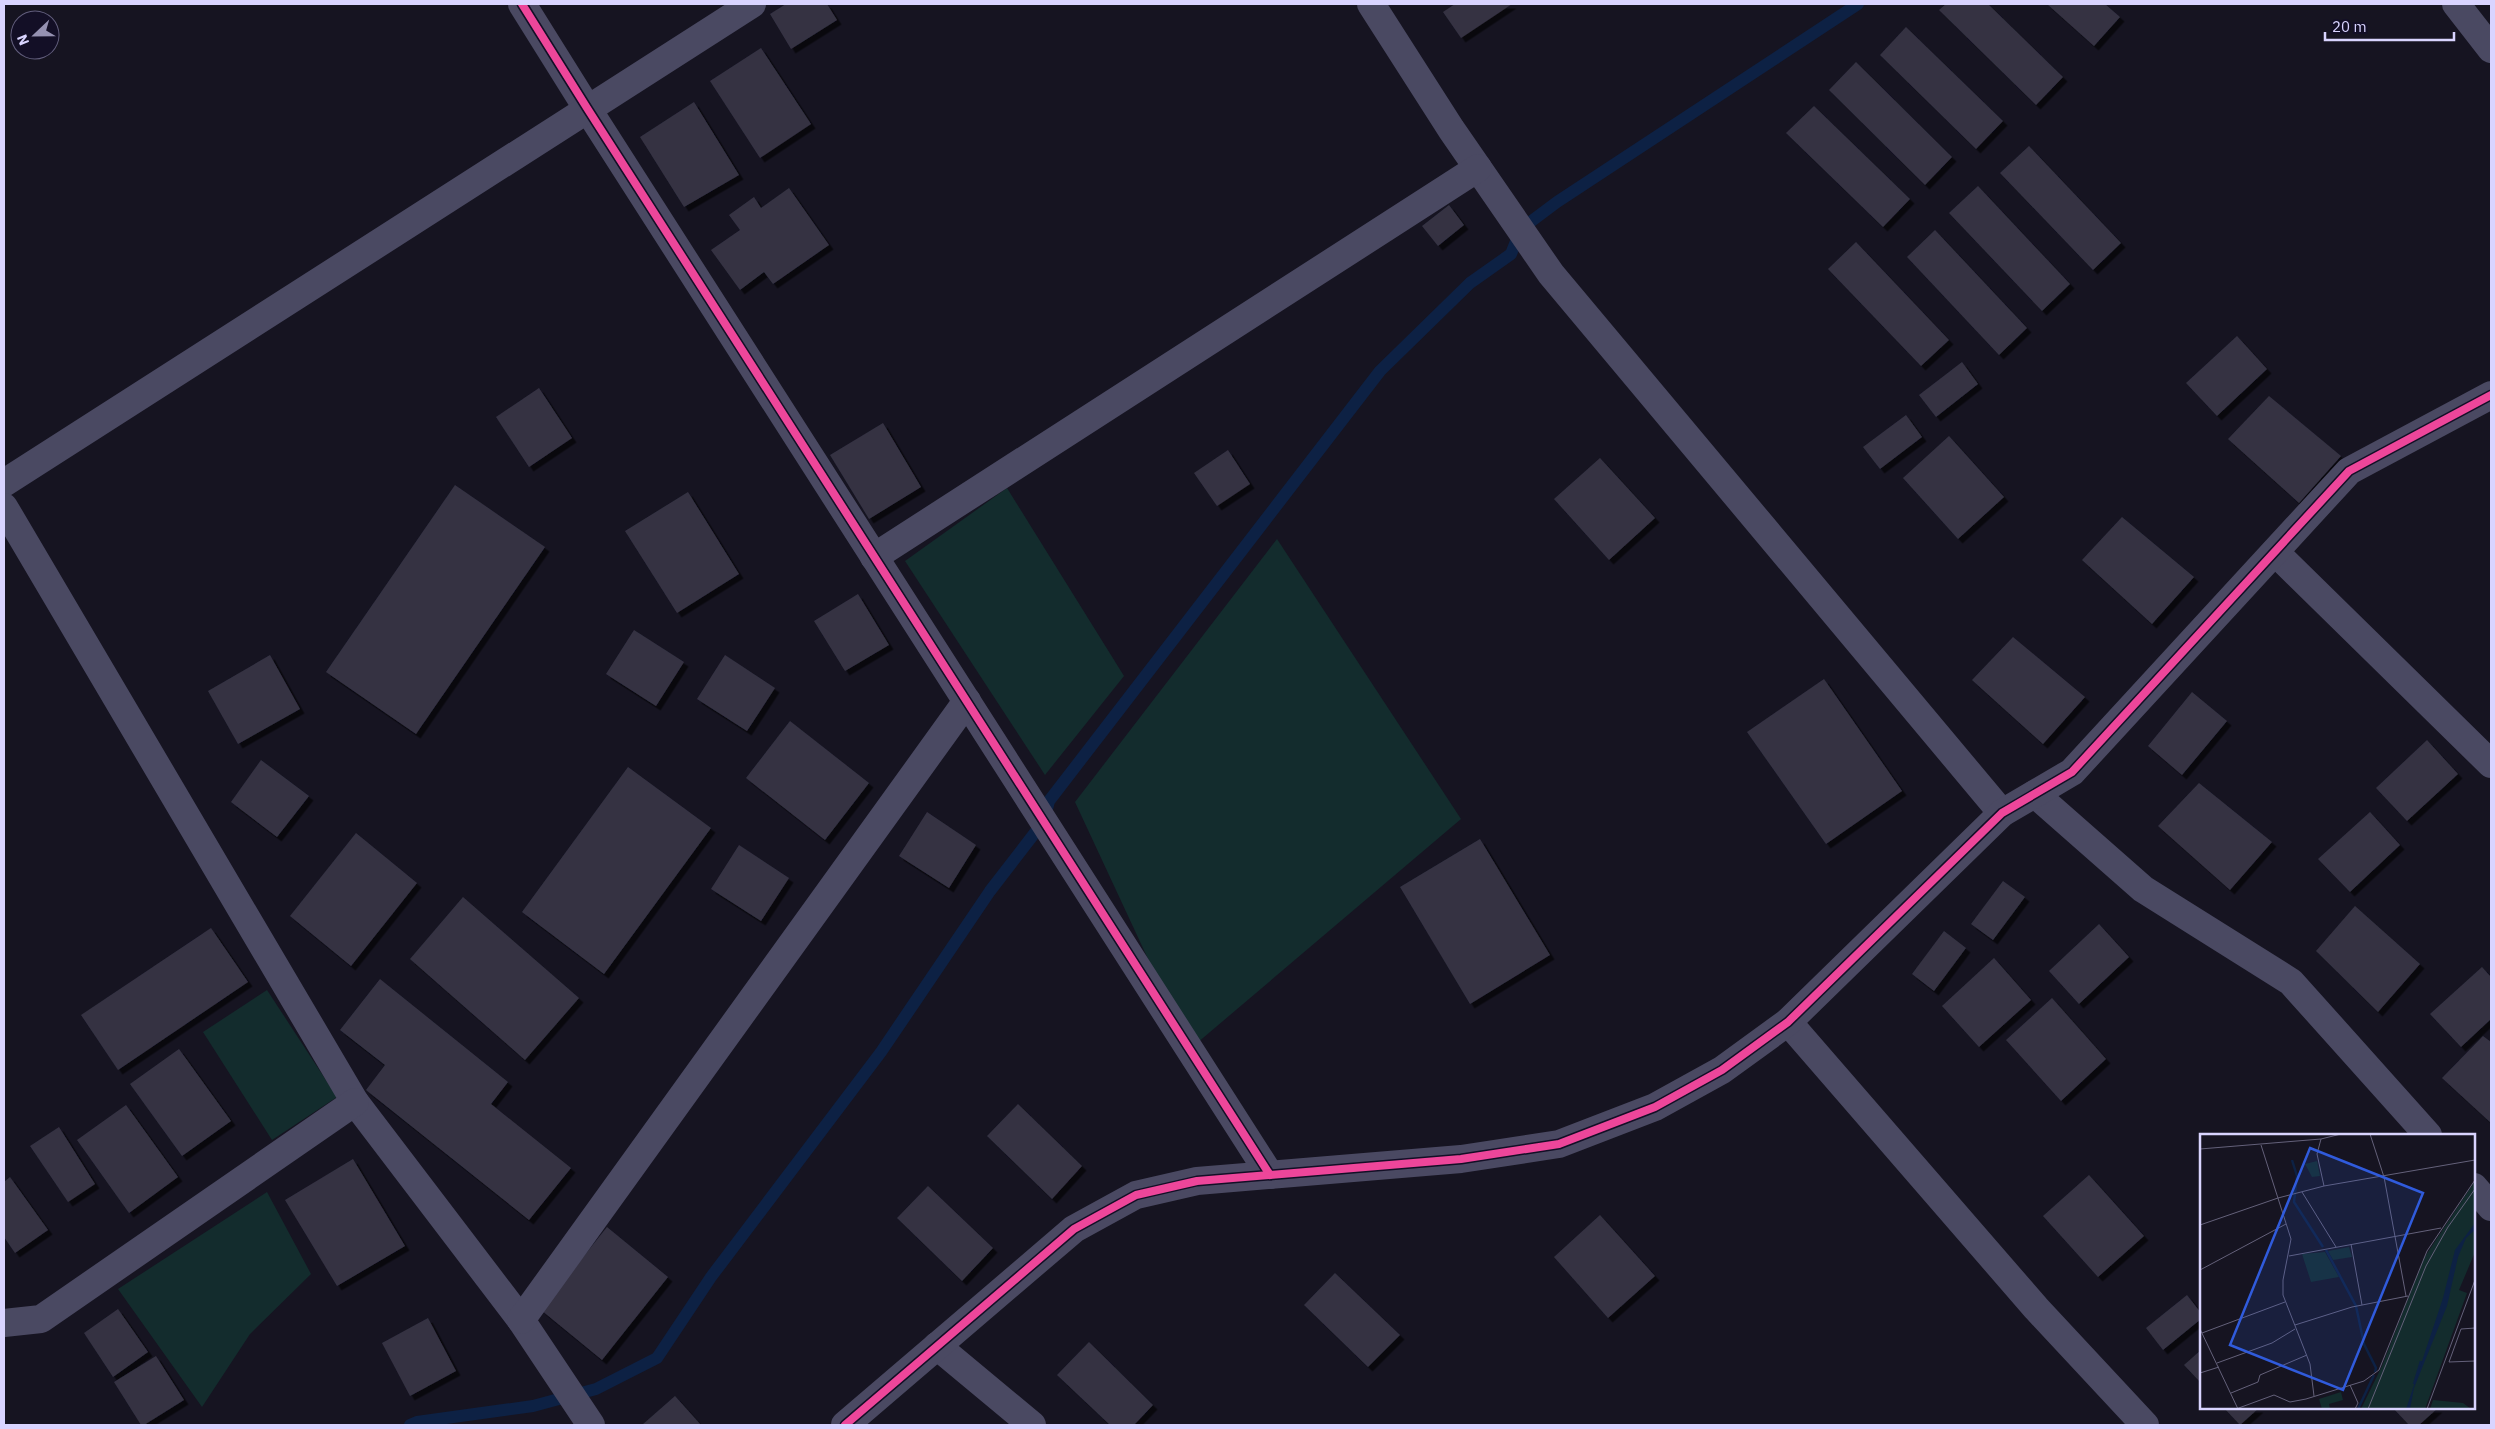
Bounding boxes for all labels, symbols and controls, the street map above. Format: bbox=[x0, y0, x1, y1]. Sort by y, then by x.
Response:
north arrow bbox=[10, 10, 60, 60]
scale bar bbox=[2325, 10, 2454, 42]
text: 20 m bbox=[2332, 17, 2367, 36]
text: N bbox=[13, 32, 33, 48]
inset map bbox=[2200, 1134, 2475, 1409]

